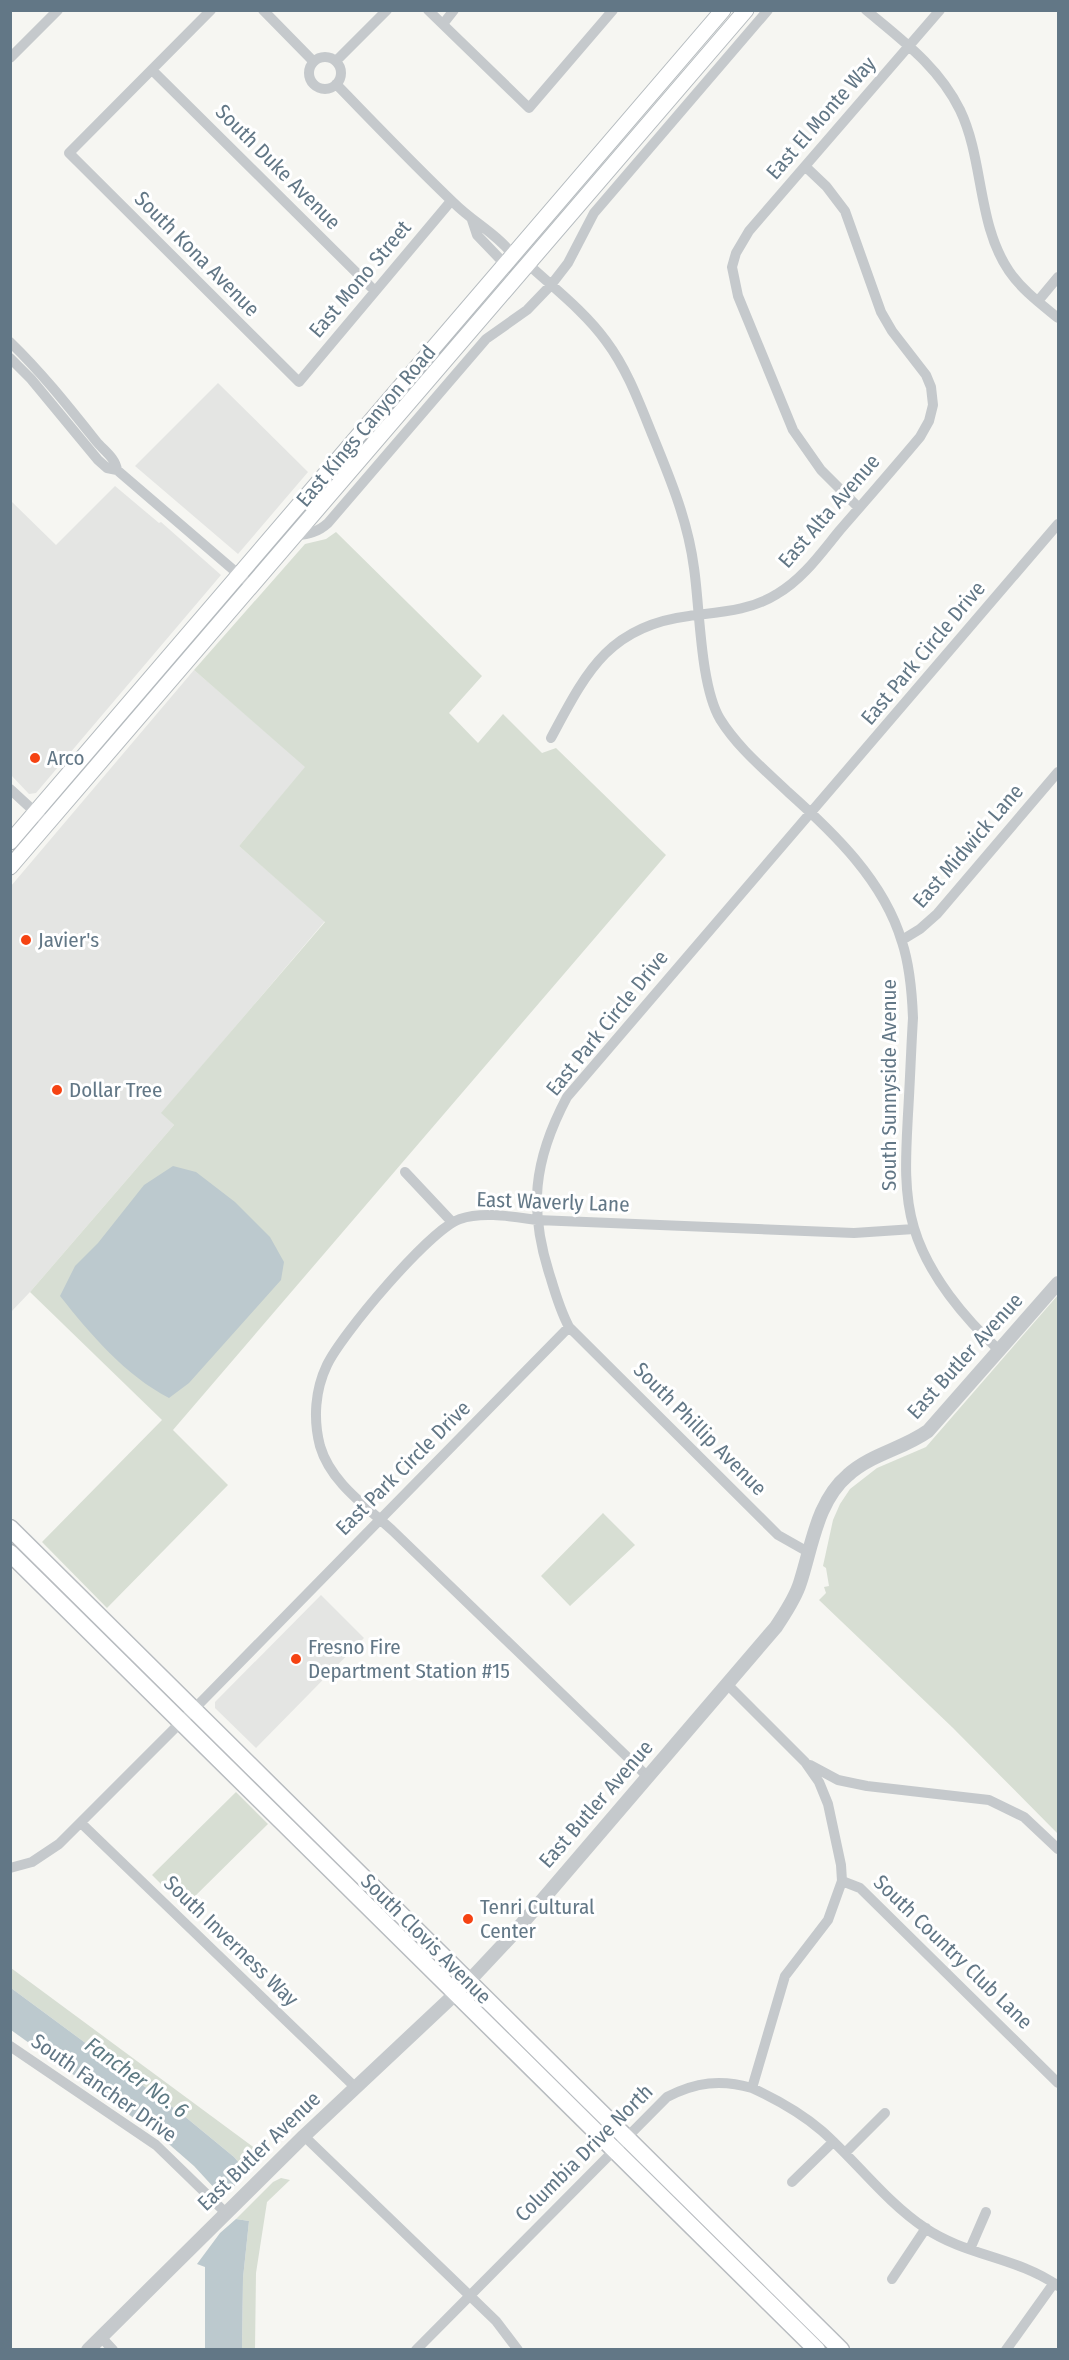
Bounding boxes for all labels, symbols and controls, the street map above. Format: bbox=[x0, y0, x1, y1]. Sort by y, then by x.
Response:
street label: East El Monte Way bbox=[761, 51, 882, 185]
street label: South Duke Avenue bbox=[210, 99, 346, 235]
street label: South Kona Avenue bbox=[129, 186, 265, 322]
street label: East Mono Street bbox=[303, 215, 417, 343]
street label: East Kings Canyon Road bbox=[291, 340, 441, 512]
street label: East Alta Avenue bbox=[773, 449, 885, 573]
street label: East Park Circle Drive bbox=[855, 576, 991, 730]
place label: Arco bbox=[47, 745, 84, 771]
marker: Arco bbox=[28, 751, 42, 765]
street label: East Midwick Lane bbox=[907, 779, 1029, 913]
place label: Javier's bbox=[38, 927, 99, 953]
marker: Javier's bbox=[19, 933, 33, 947]
street label: East Park Circle Drive bbox=[540, 945, 674, 1101]
street label: South Sunnyside Avenue bbox=[876, 979, 902, 1191]
place label: Dollar Tree bbox=[69, 1077, 162, 1103]
marker: Dollar Tree bbox=[50, 1083, 64, 1097]
street label: East Waverly Lane bbox=[476, 1186, 630, 1218]
street label: East Butler Avenue bbox=[902, 1288, 1028, 1424]
street label: South Phillip Avenue bbox=[628, 1357, 772, 1501]
street label: East Park Circle Drive bbox=[330, 1395, 476, 1541]
place label: Fresno Fire Department Station #15 bbox=[308, 1634, 510, 1684]
marker: Fresno Fire Department Station #15 bbox=[289, 1652, 303, 1666]
street label: East Butler Avenue bbox=[533, 1735, 659, 1873]
street label: South Clovis Avenue bbox=[355, 1868, 497, 2010]
street label: South Country Club Lane bbox=[868, 1869, 1038, 2035]
street label: South Inverness Way bbox=[158, 1870, 304, 2012]
place label: Tenri Cultural Center bbox=[480, 1894, 595, 1944]
marker: Tenri Cultural Center bbox=[461, 1912, 475, 1926]
street label: South Fancher Drive bbox=[26, 2028, 182, 2148]
water label: Fancher No. 6 bbox=[80, 2031, 194, 2124]
street label: Columbia Drive North bbox=[510, 2079, 658, 2227]
street label: East Butler Avenue bbox=[192, 2086, 326, 2216]

